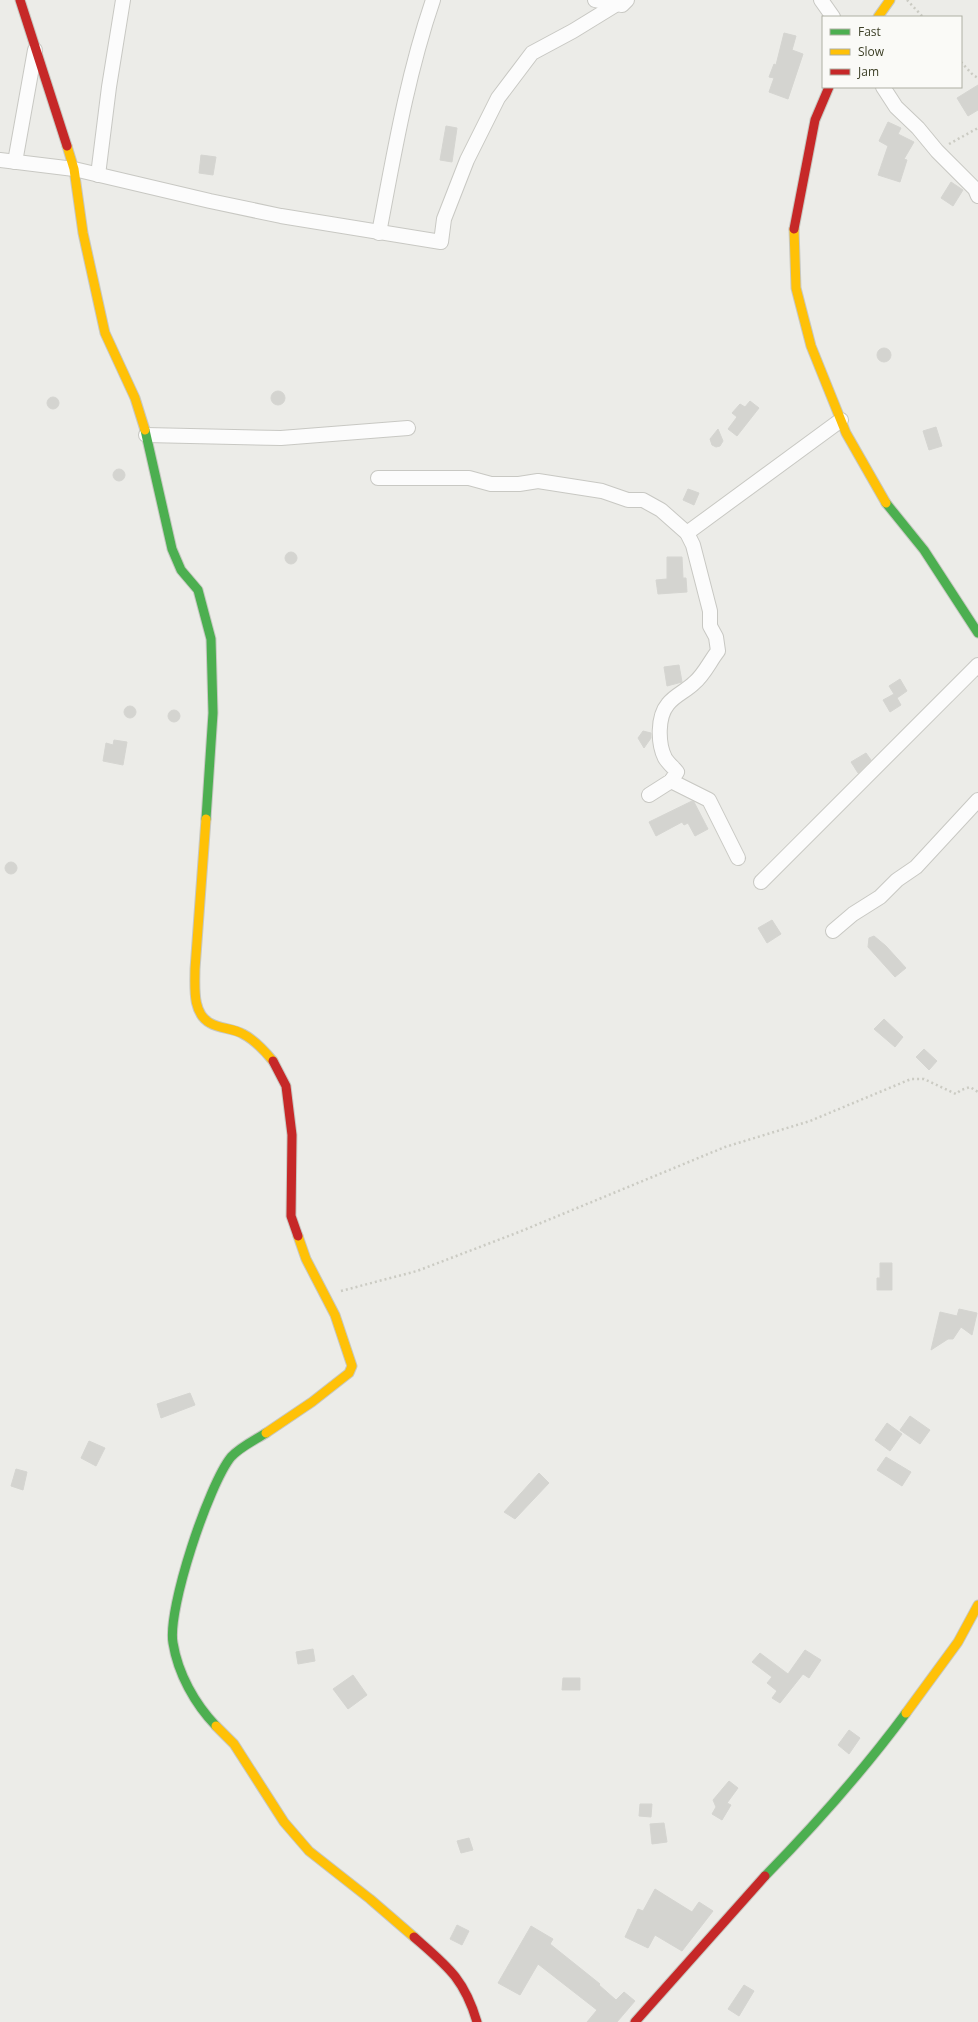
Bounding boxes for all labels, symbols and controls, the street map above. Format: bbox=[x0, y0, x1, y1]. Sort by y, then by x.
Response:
legend bbox=[822, 16, 962, 88]
text: Fast bbox=[858, 23, 881, 40]
text: Slow bbox=[858, 43, 885, 60]
text: Jam bbox=[857, 63, 879, 80]

